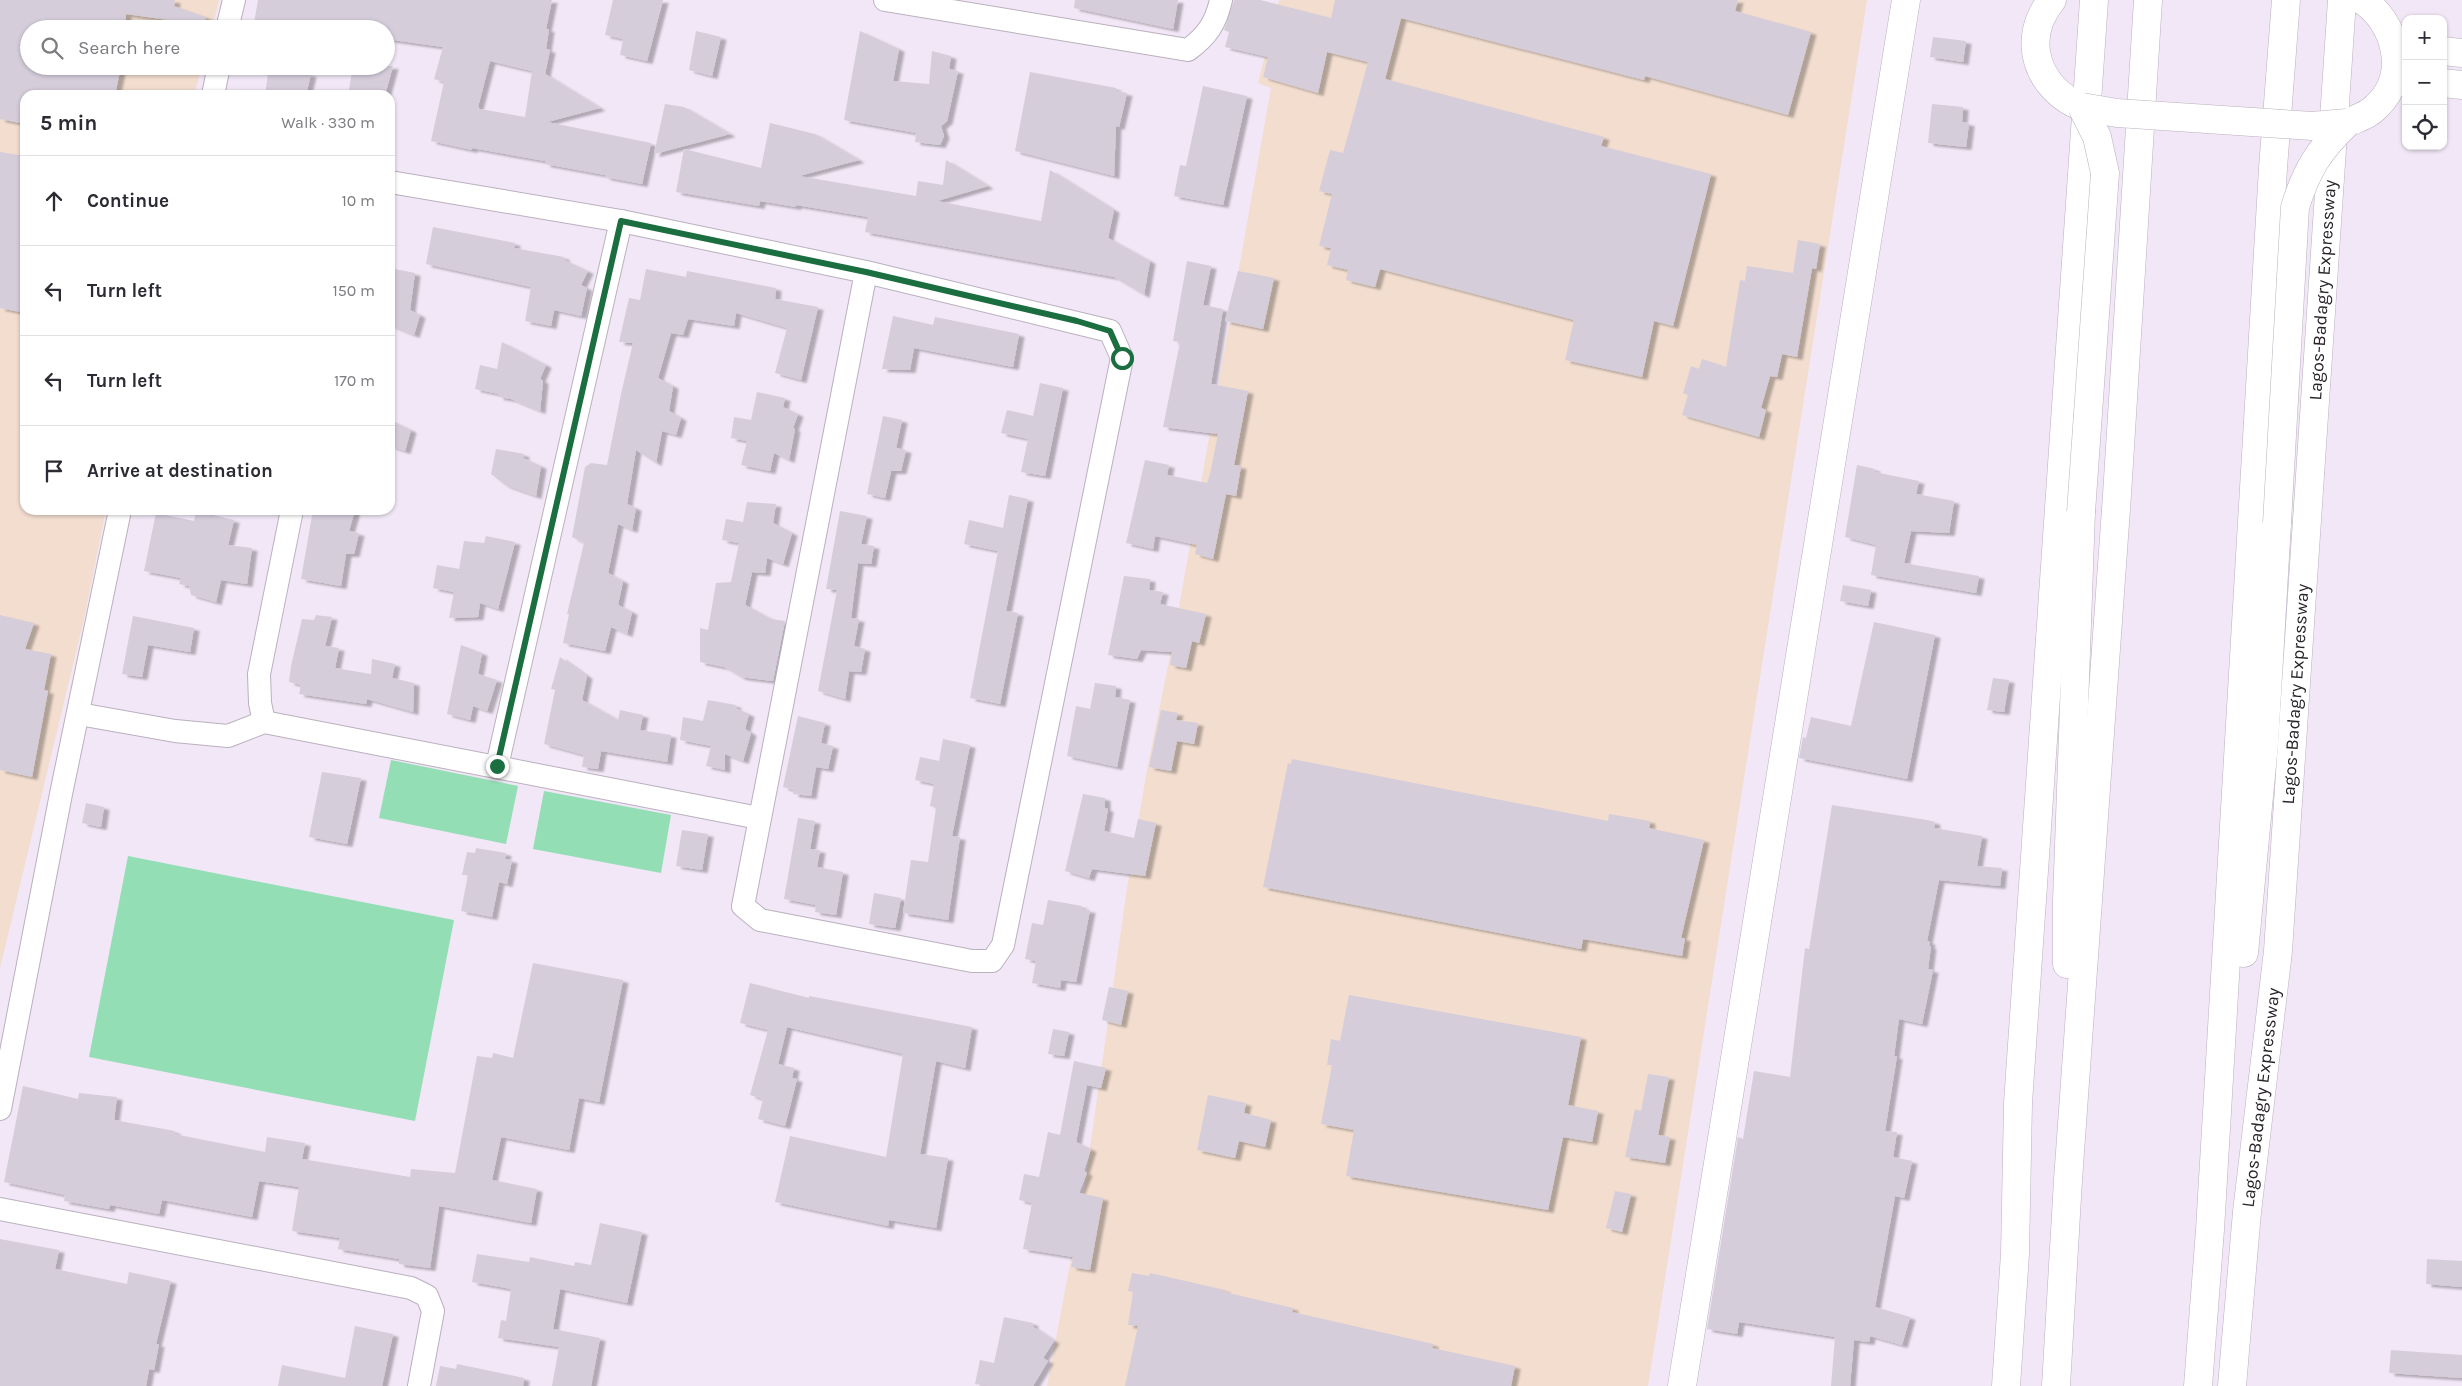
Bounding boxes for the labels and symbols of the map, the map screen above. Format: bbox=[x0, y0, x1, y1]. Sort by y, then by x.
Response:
street label: Lagos-Badagry Expressway bbox=[2304, 178, 2341, 401]
route start bbox=[1111, 347, 1134, 370]
street label: Lagos-Badagry Expressway bbox=[2277, 582, 2314, 805]
route end bbox=[486, 755, 509, 778]
street label: Lagos-Badagry Expressway bbox=[2237, 986, 2285, 1209]

